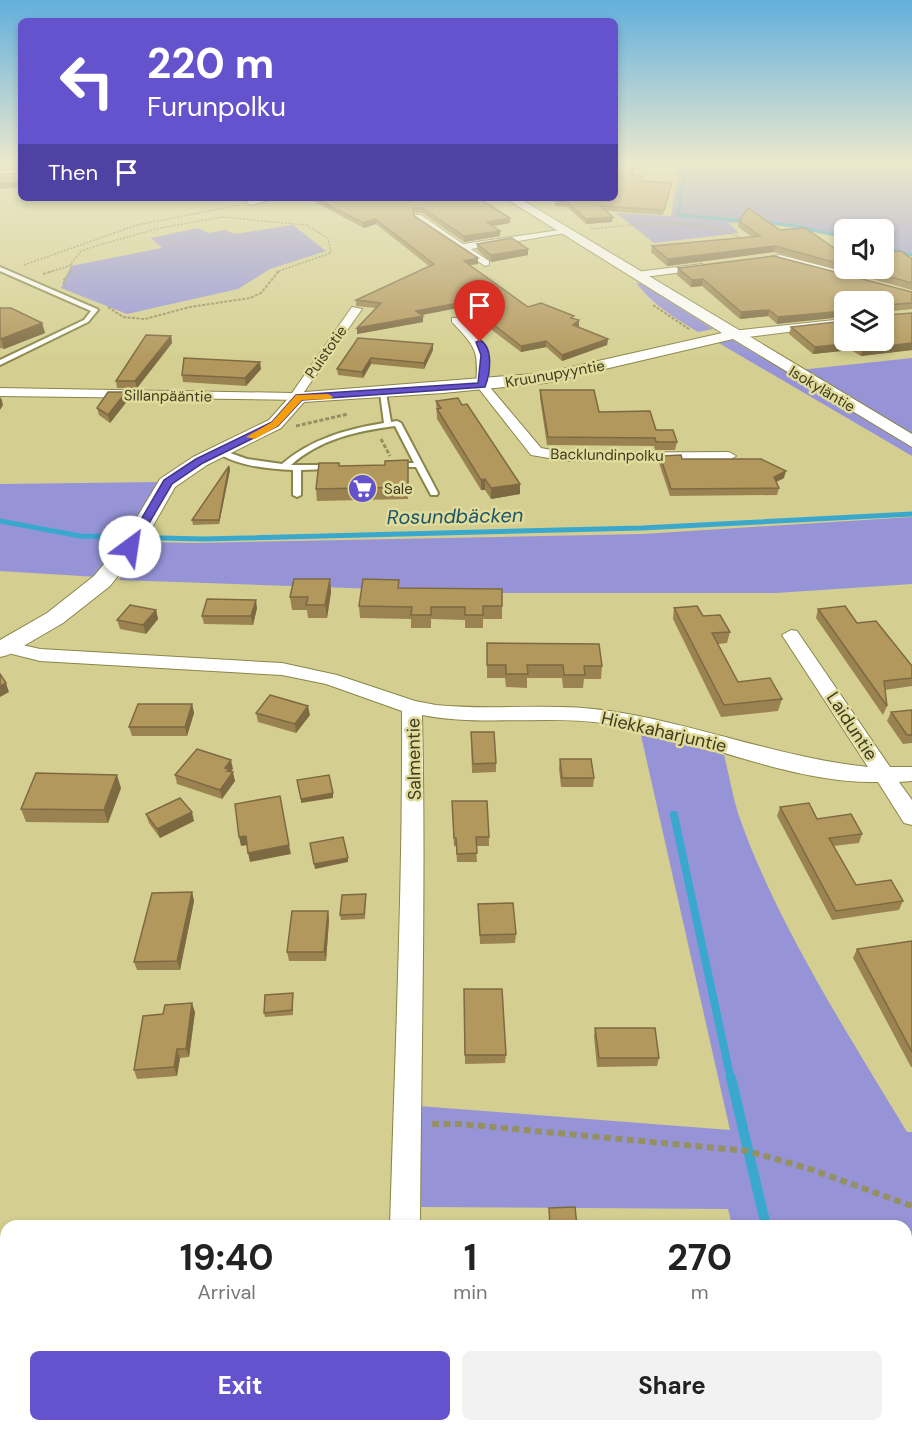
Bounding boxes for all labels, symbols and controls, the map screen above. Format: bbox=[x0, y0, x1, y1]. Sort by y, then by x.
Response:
text: 220 m bbox=[147, 36, 274, 91]
icon: left bbox=[48, 42, 126, 120]
text: Furunpolku bbox=[147, 89, 286, 124]
icon: arrive bbox=[110, 156, 143, 189]
text: Then bbox=[48, 158, 98, 187]
map controls bbox=[834, 219, 894, 351]
button: sound bbox=[834, 219, 894, 279]
pin bbox=[454, 280, 505, 342]
icon: arrive bbox=[463, 289, 496, 322]
button: layers bbox=[834, 291, 894, 351]
street label: Puistotie bbox=[300, 322, 352, 382]
street label: Kruunupyyntie bbox=[504, 355, 606, 393]
street label: Isokyläntie bbox=[785, 361, 859, 417]
street label: Sillanpääntie bbox=[124, 385, 212, 407]
street label: Backlundinpolku bbox=[550, 444, 664, 466]
supermarket icon: Sale bbox=[347, 473, 379, 505]
place label: Sale bbox=[384, 479, 413, 499]
water label: Rosundbäcken bbox=[386, 502, 524, 530]
position arrow bbox=[98, 515, 162, 579]
street label: Laiduntie bbox=[821, 687, 883, 765]
street label: Hiekkaharjuntie bbox=[599, 706, 729, 758]
street label: Salmentie bbox=[401, 718, 427, 800]
text: 19:40 bbox=[180, 1234, 274, 1281]
text: 1 bbox=[464, 1234, 477, 1281]
text: 270 bbox=[667, 1234, 732, 1281]
text: Arrival bbox=[198, 1279, 256, 1305]
text: min bbox=[453, 1279, 487, 1305]
text: m bbox=[691, 1279, 709, 1305]
button: Exit bbox=[30, 1351, 450, 1420]
button: Share bbox=[462, 1351, 882, 1420]

